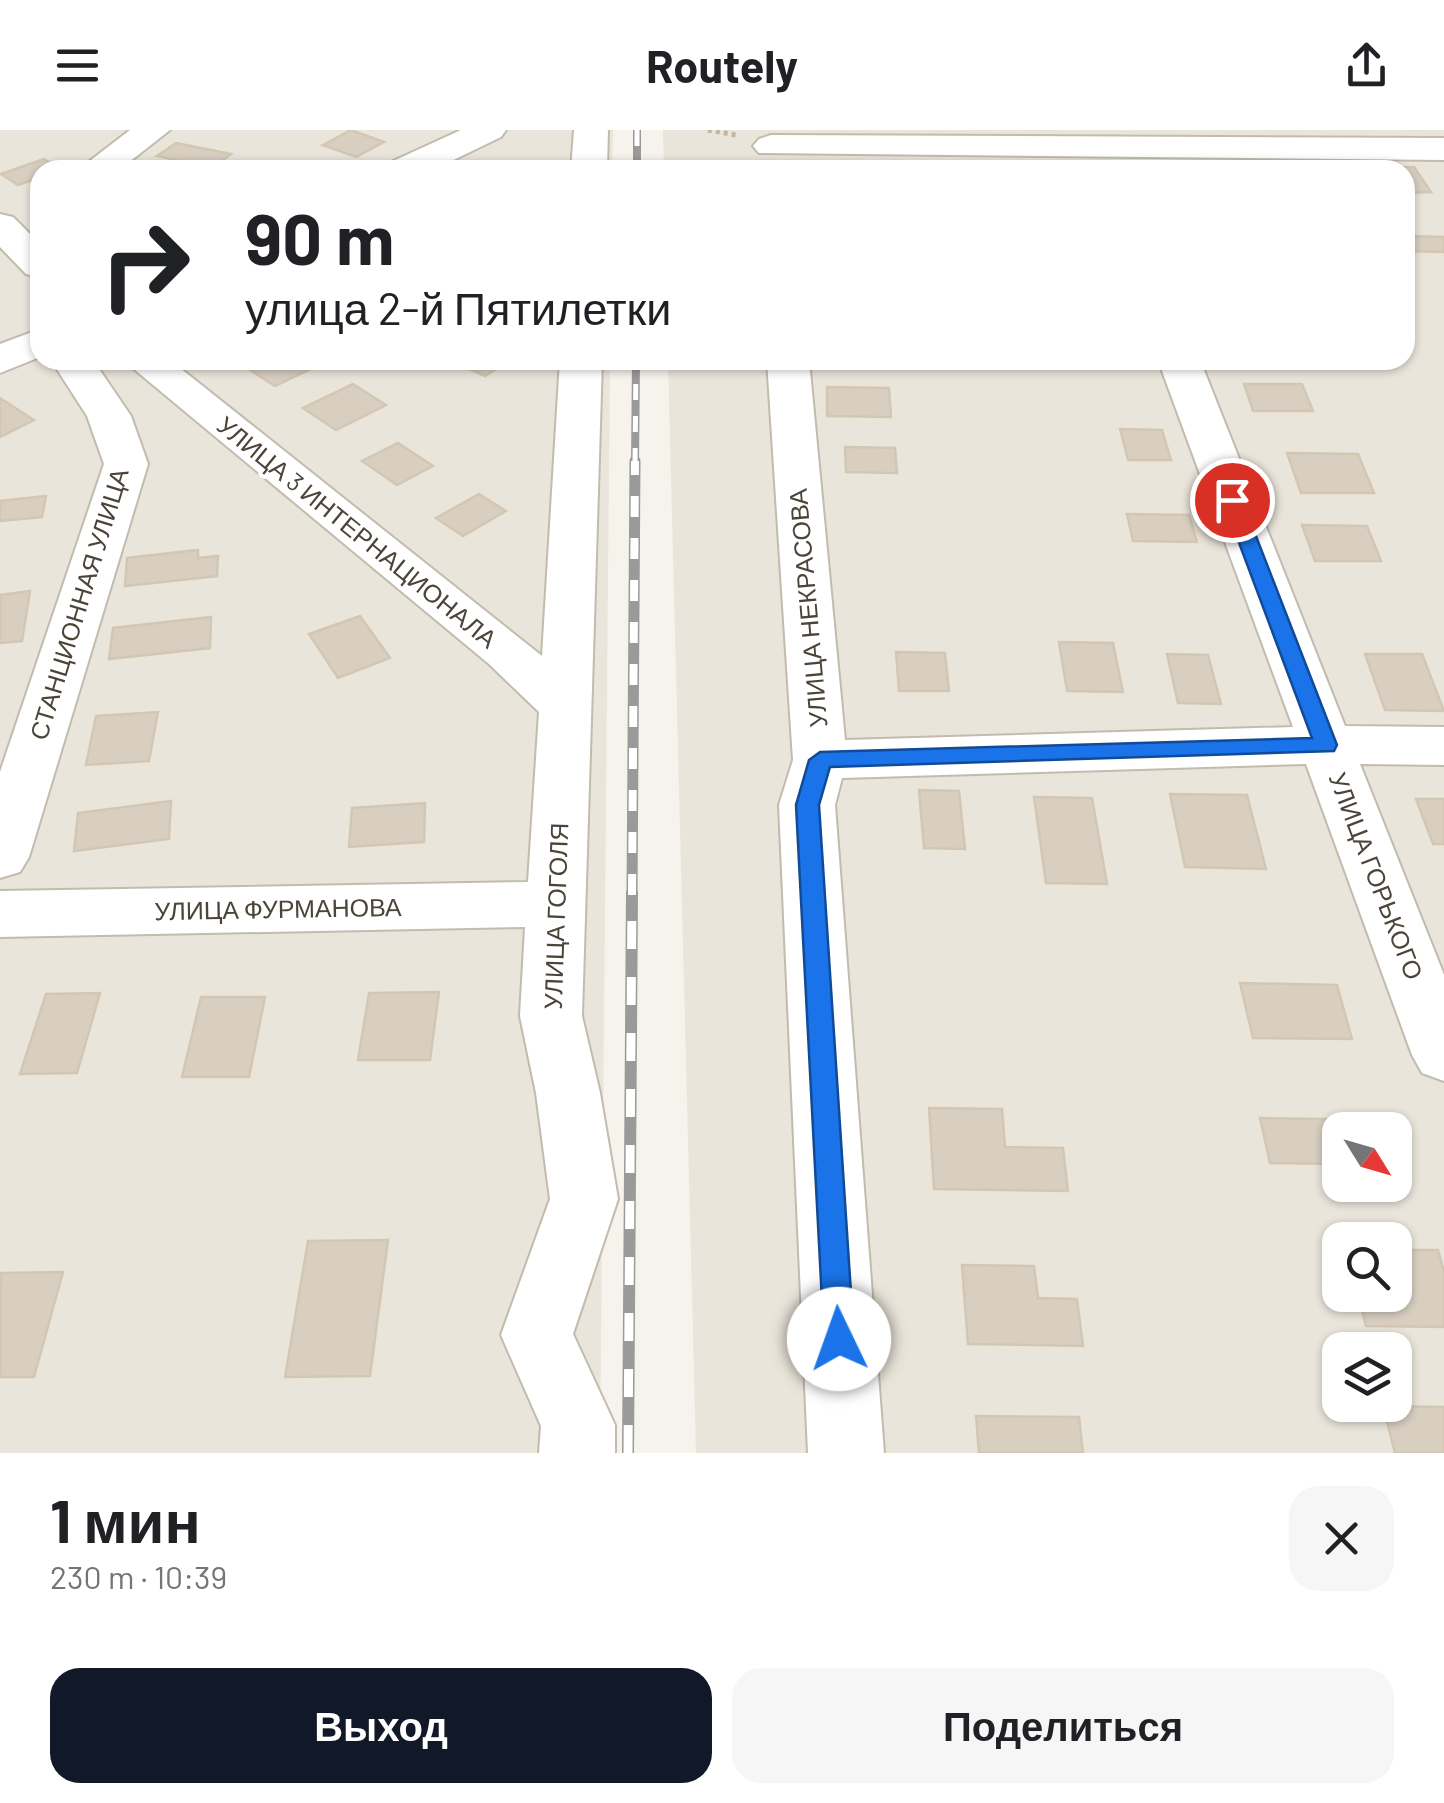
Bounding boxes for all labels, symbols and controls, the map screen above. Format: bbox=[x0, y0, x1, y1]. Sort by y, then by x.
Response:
icon: menu bbox=[50, 38, 105, 93]
text: Routely bbox=[646, 38, 798, 92]
icon: share bbox=[1339, 38, 1394, 93]
text: 90 m bbox=[245, 195, 395, 279]
icon: right bbox=[80, 200, 210, 330]
text: улица 2-й Пятилетки bbox=[245, 280, 671, 334]
street label: УЛИЦА 3 ИНТЕРНАЦИОНАЛА bbox=[212, 409, 504, 654]
pin bbox=[1190, 458, 1275, 543]
street label: СТАНЦИОННАЯ УЛИЦА bbox=[22, 464, 134, 743]
icon: arrive bbox=[1205, 473, 1260, 528]
street label: УЛИЦА НЕКРАСОВА bbox=[782, 487, 832, 729]
street label: УЛИЦА ГОРЬКОГО bbox=[1324, 768, 1430, 984]
street label: УЛИЦА ГОГОЛЯ bbox=[537, 822, 573, 1010]
street label: УЛИЦА ФУРМАНОВА bbox=[154, 891, 402, 925]
north arrow bbox=[1322, 1112, 1412, 1202]
map controls bbox=[1322, 1112, 1412, 1422]
button: search bbox=[1322, 1222, 1412, 1312]
position arrow bbox=[787, 1287, 891, 1391]
button: layers bbox=[1322, 1332, 1412, 1422]
text: 1 мин bbox=[50, 1483, 201, 1555]
button: close bbox=[1289, 1486, 1394, 1591]
text: 230 m · 10:39 bbox=[50, 1557, 227, 1595]
button: Выход bbox=[50, 1668, 712, 1783]
button: Поделиться bbox=[732, 1668, 1394, 1783]

